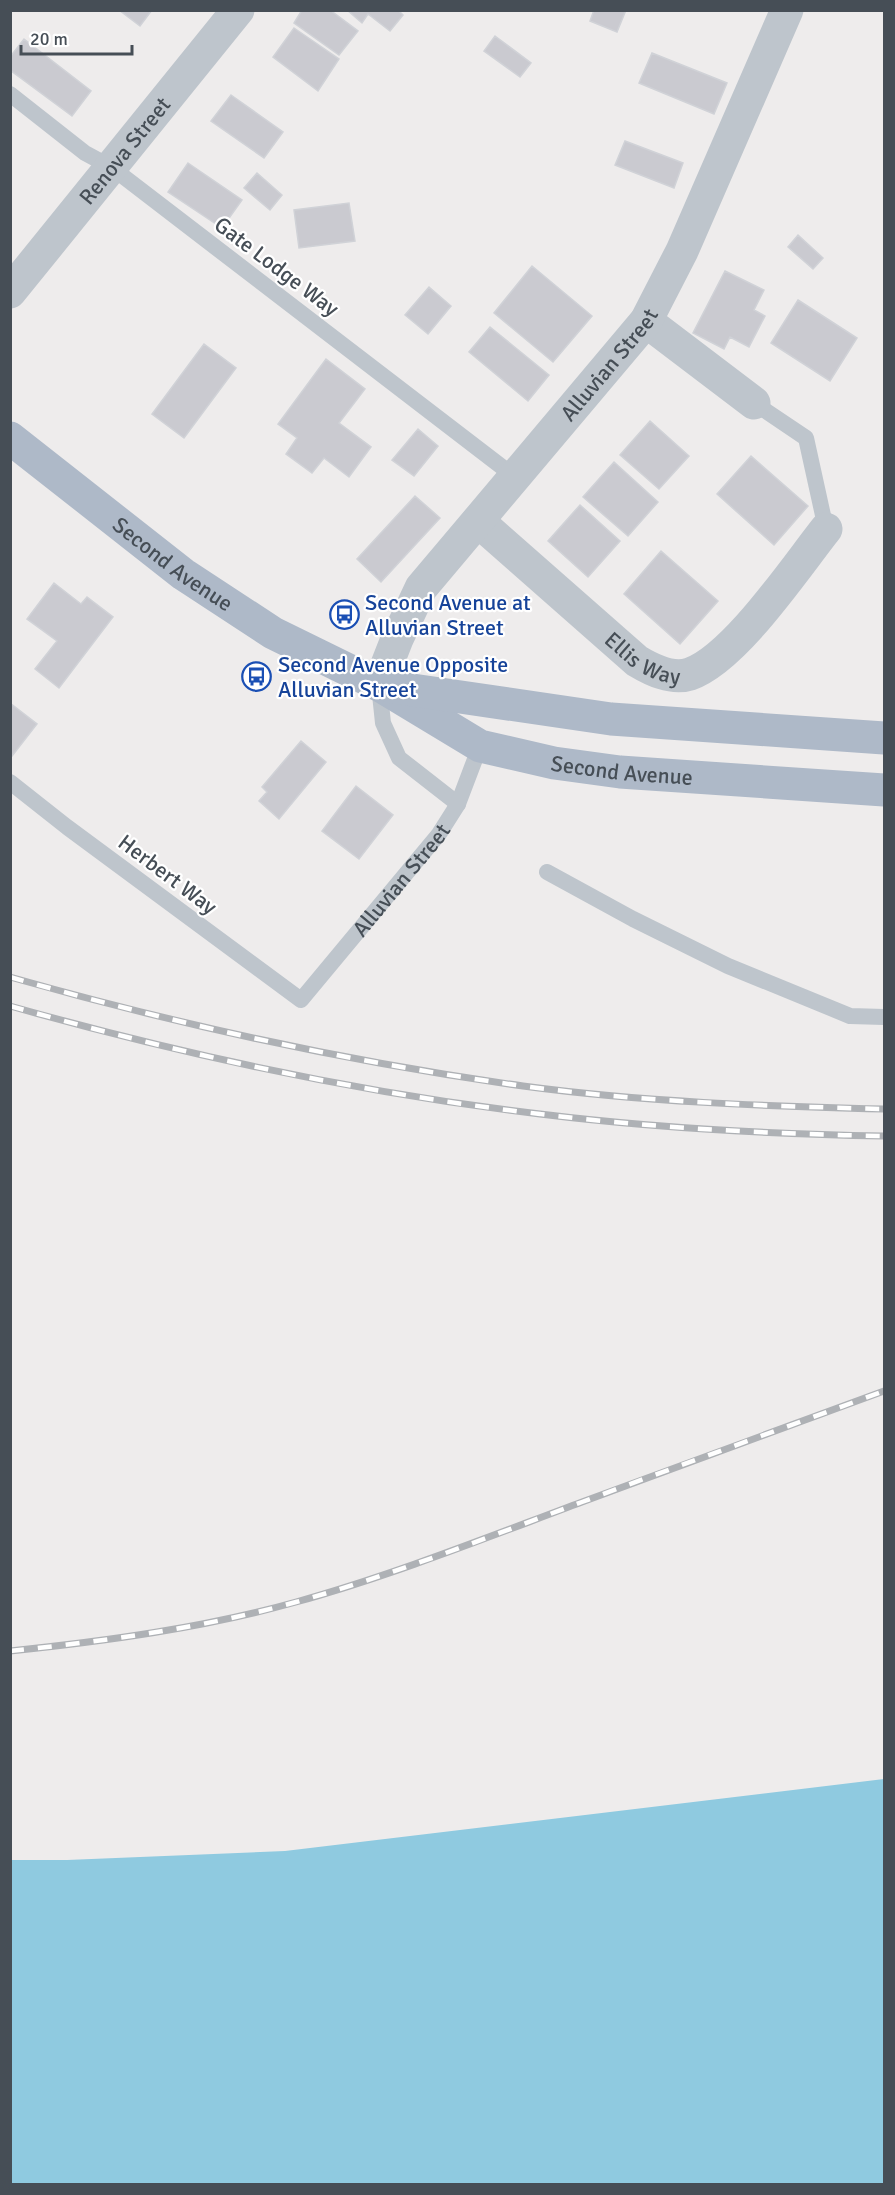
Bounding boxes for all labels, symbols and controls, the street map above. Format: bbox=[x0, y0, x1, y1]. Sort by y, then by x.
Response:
scale bar bbox=[21, 18, 132, 56]
text: 20 m bbox=[30, 28, 68, 50]
street label: Renova Street bbox=[73, 91, 177, 210]
street label: Gate Lodge Way bbox=[209, 211, 345, 322]
street label: Alluvian Street bbox=[555, 304, 664, 427]
street label: Second Avenue bbox=[107, 511, 238, 617]
place label: Second Avenue at Alluvian Street bbox=[365, 589, 531, 641]
bus stop icon: Second Avenue at Alluvian Street bbox=[328, 599, 360, 631]
street label: Ellis Way bbox=[599, 626, 682, 690]
place label: Second Avenue Opposite Alluvian Street bbox=[278, 651, 508, 703]
bus stop icon: Second Avenue Opposite Alluvian Street bbox=[241, 661, 273, 693]
street label: Second Avenue bbox=[549, 750, 694, 791]
street label: Alluvian Street bbox=[347, 818, 456, 942]
street label: Herbert Way bbox=[113, 828, 223, 921]

